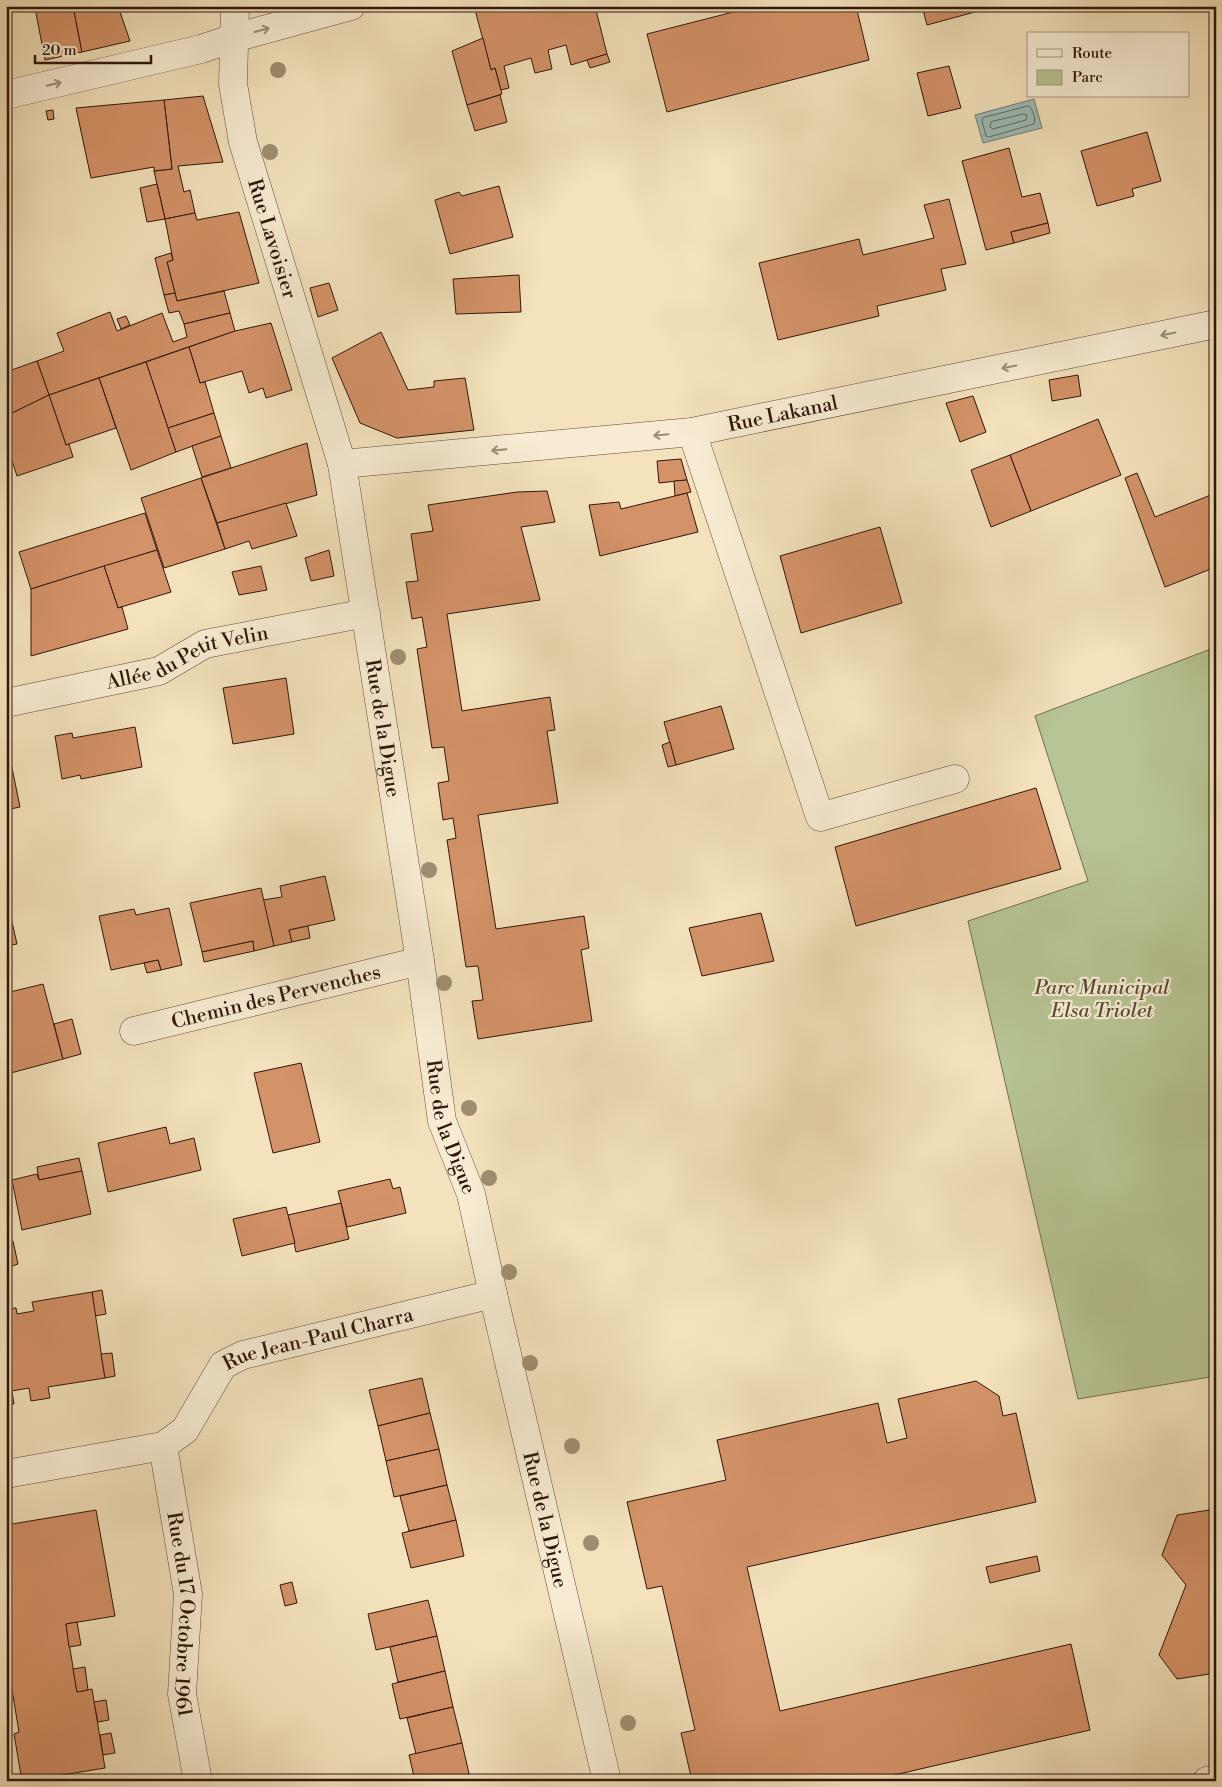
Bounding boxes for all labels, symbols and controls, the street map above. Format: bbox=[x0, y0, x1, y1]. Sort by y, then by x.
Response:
one-way arrow bbox=[253, 25, 269, 34]
scale bar bbox=[35, 32, 151, 64]
legend bbox=[1027, 32, 1190, 98]
text: 20 m bbox=[42, 41, 77, 60]
text: Route bbox=[1072, 44, 1112, 63]
text: Parc bbox=[1072, 68, 1103, 87]
one-way arrow bbox=[45, 79, 61, 88]
street label: Rue Lavoisier bbox=[241, 176, 302, 302]
one-way arrow bbox=[1160, 330, 1176, 339]
one-way arrow bbox=[1001, 362, 1017, 372]
street label: Rue Lakanal bbox=[726, 391, 840, 438]
one-way arrow bbox=[653, 430, 669, 439]
one-way arrow bbox=[491, 445, 507, 454]
street label: Allée du Petit Velin bbox=[103, 621, 271, 696]
street label: Rue de la Digue bbox=[359, 657, 405, 799]
street label: Chemin des Pervenches bbox=[169, 960, 383, 1035]
park label: Parc Municipal Elsa Triolet bbox=[1033, 976, 1170, 1024]
street label: Rue de la Digue bbox=[420, 1058, 481, 1198]
street label: Rue Jean-Paul Charra bbox=[219, 1303, 417, 1377]
street label: Rue de la Digue bbox=[516, 1449, 572, 1591]
street label: Rue du 17 Octobre 1961 bbox=[160, 1510, 199, 1719]

